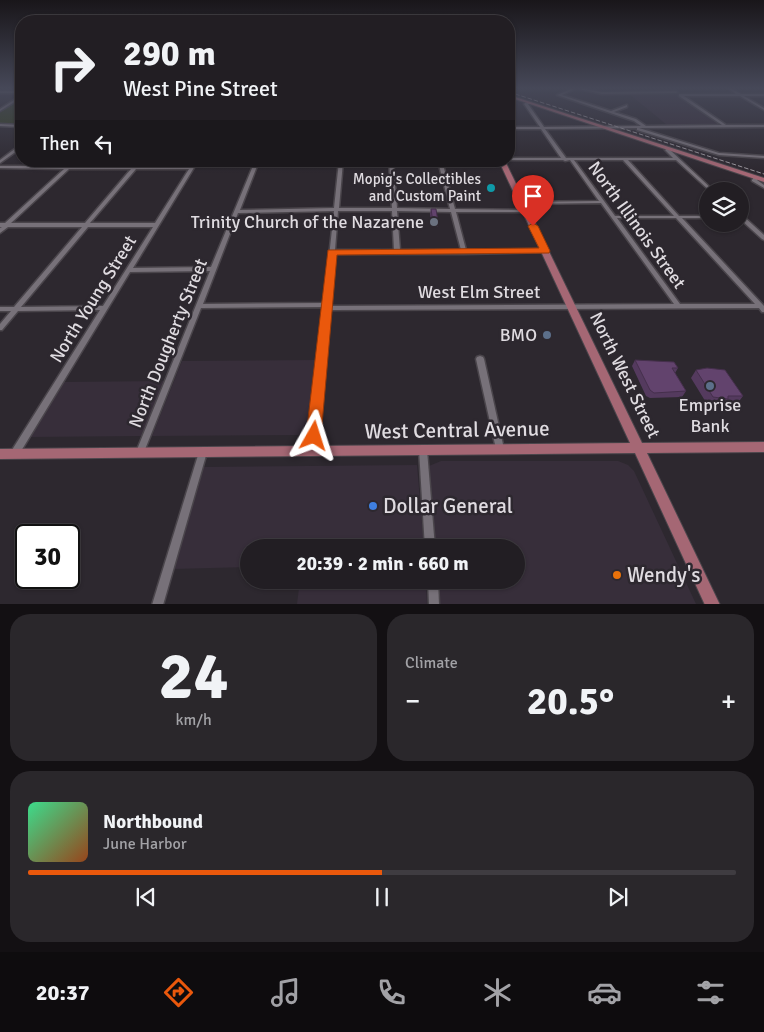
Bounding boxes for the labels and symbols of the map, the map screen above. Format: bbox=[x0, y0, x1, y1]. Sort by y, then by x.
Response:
street label: North Illinois Street bbox=[583, 157, 691, 293]
place label: Mopig's Collectibles and Custom Paint bbox=[353, 170, 481, 205]
pin bbox=[512, 175, 554, 226]
marker: Mopig's Collectibles and Custom Paint bbox=[485, 182, 497, 194]
place label: Trinity Church of the Nazarene bbox=[191, 211, 424, 233]
marker: Trinity Church of the Nazarene bbox=[428, 216, 440, 228]
street label: North Young Street bbox=[45, 231, 141, 367]
street label: North Dougherty Street bbox=[124, 255, 212, 431]
street label: West Elm Street bbox=[418, 281, 540, 303]
street label: North West Street bbox=[585, 308, 665, 442]
place label: BMO bbox=[500, 324, 537, 346]
marker: BMO bbox=[541, 329, 553, 341]
marker: Emprise Bank bbox=[704, 380, 716, 392]
place label: Emprise Bank bbox=[679, 394, 741, 437]
position arrow bbox=[287, 409, 339, 461]
street label: West Central Avenue bbox=[364, 415, 550, 445]
place label: Dollar General bbox=[383, 493, 513, 519]
marker: Dollar General bbox=[367, 500, 379, 512]
speed limit sign: 30 bbox=[15, 524, 80, 589]
place label: Wendy's bbox=[627, 562, 700, 588]
marker: Wendy's bbox=[611, 569, 623, 581]

